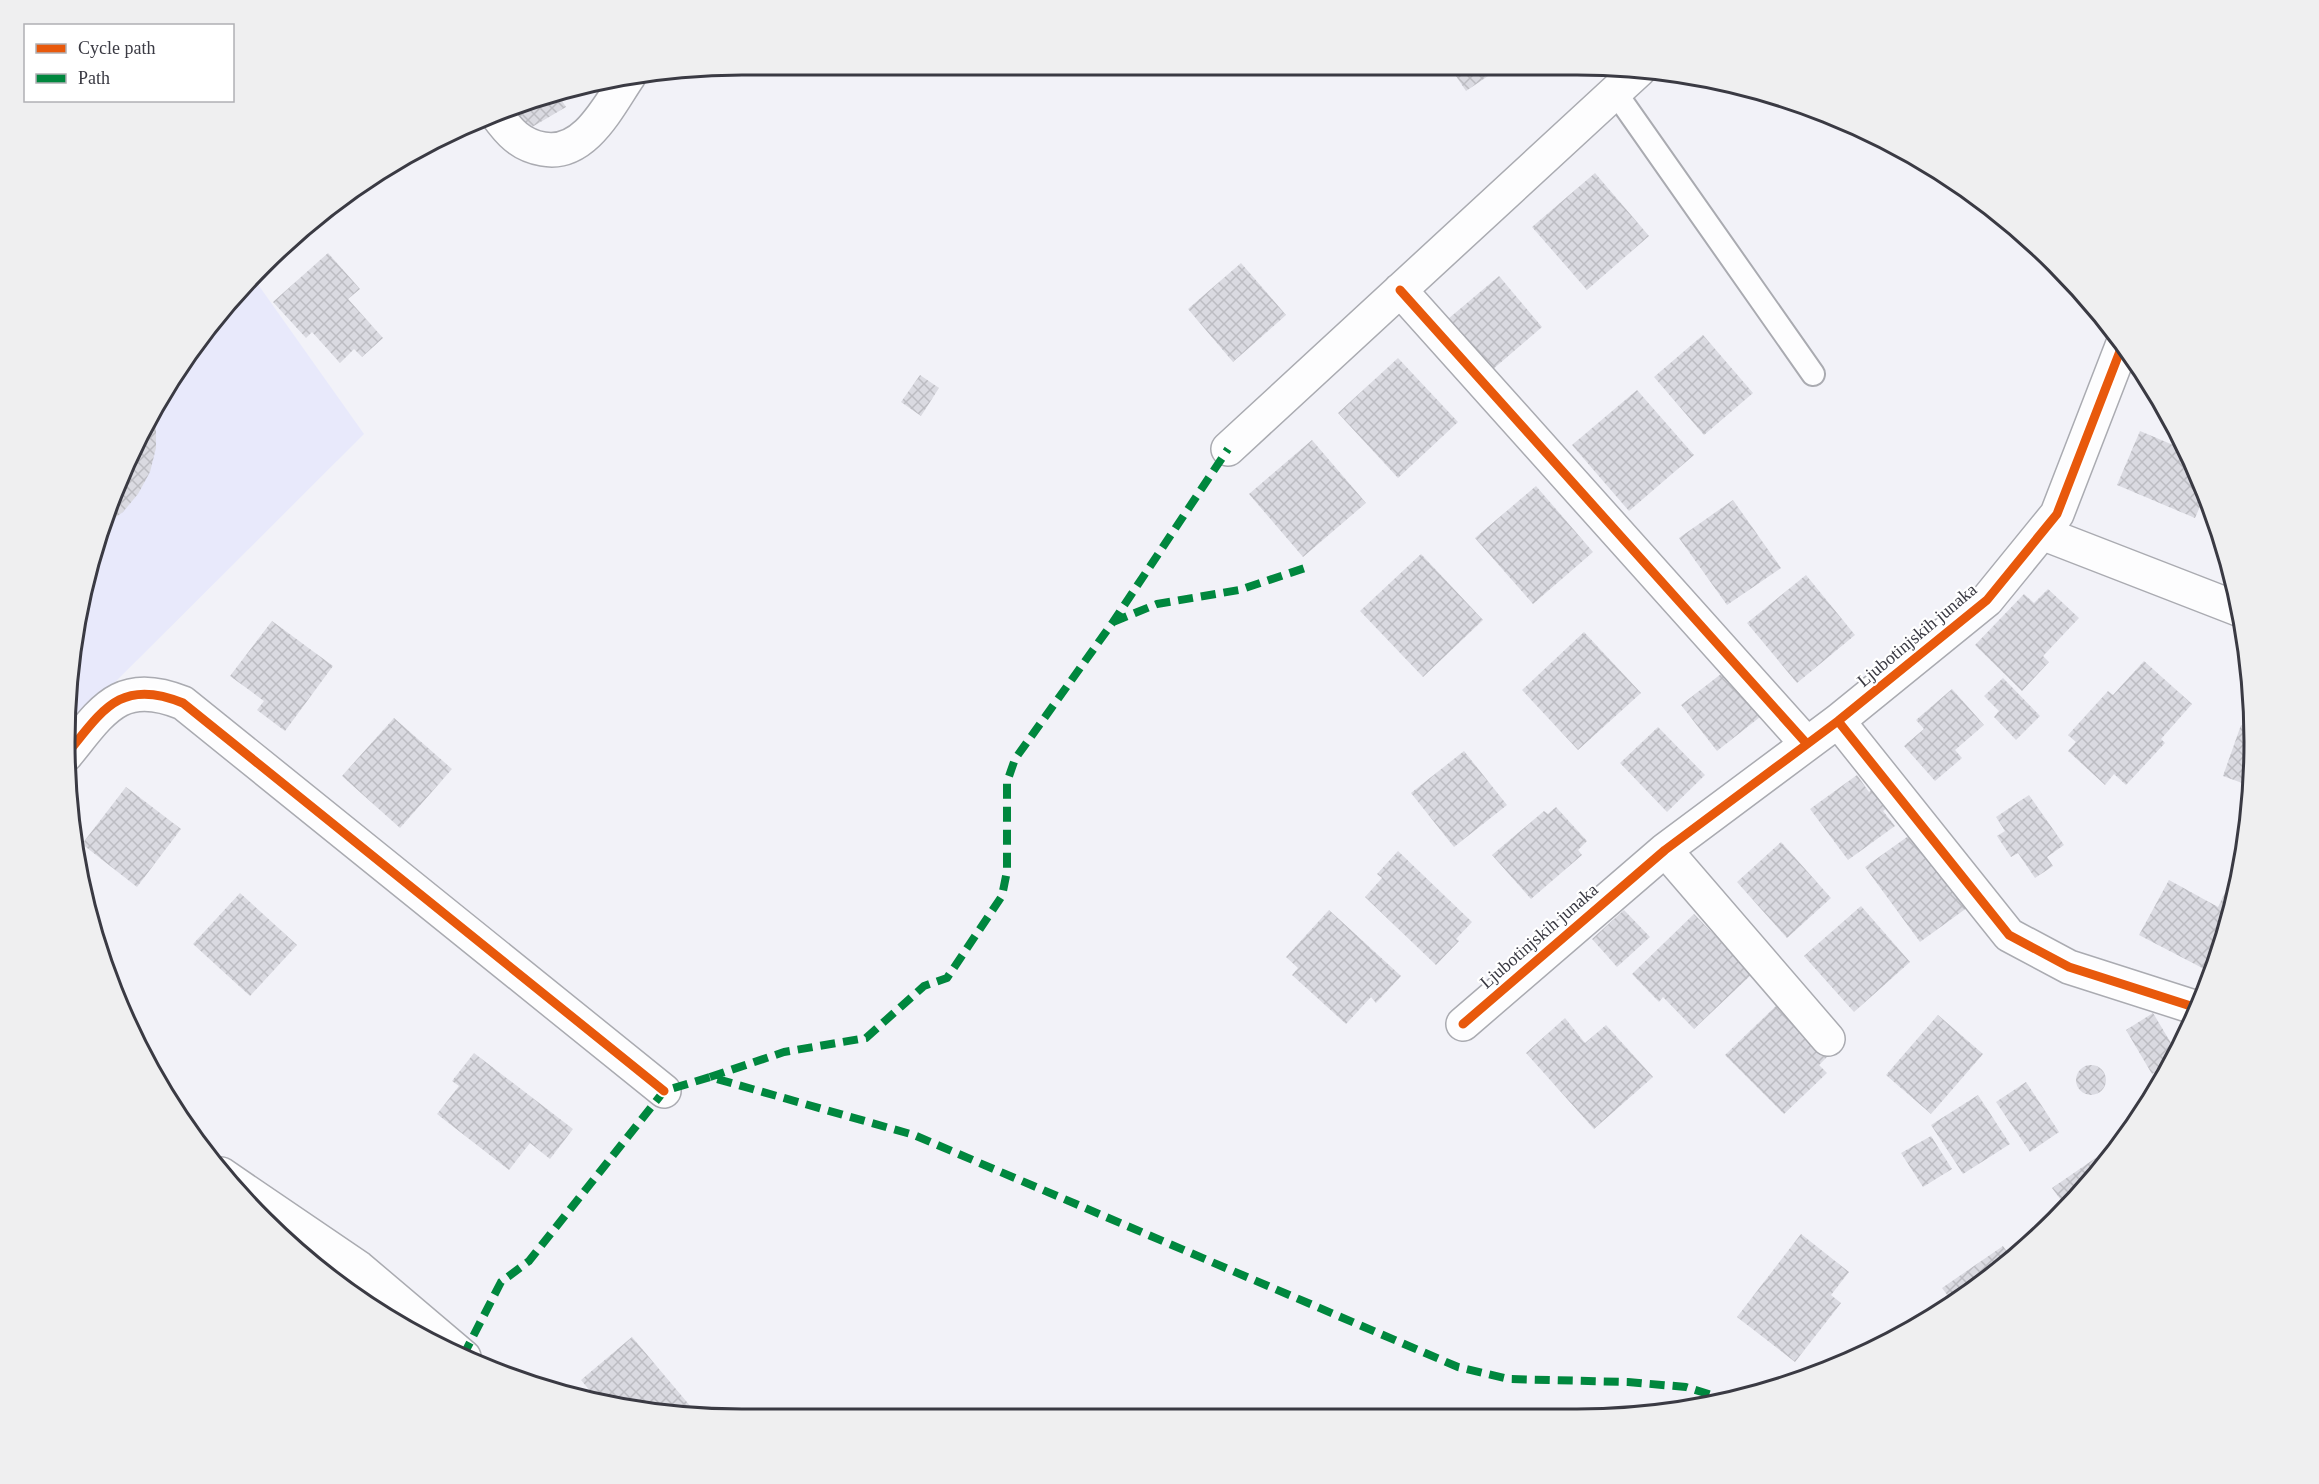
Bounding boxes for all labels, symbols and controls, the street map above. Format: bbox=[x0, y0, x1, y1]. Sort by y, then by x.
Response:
legend bbox=[24, 24, 234, 102]
text: Cycle path bbox=[78, 38, 155, 58]
text: Path bbox=[78, 68, 110, 88]
street label: Ljubotinjskih junaka bbox=[1853, 579, 1981, 691]
street label: Ljubotinjskih junaka bbox=[1476, 879, 1602, 993]

